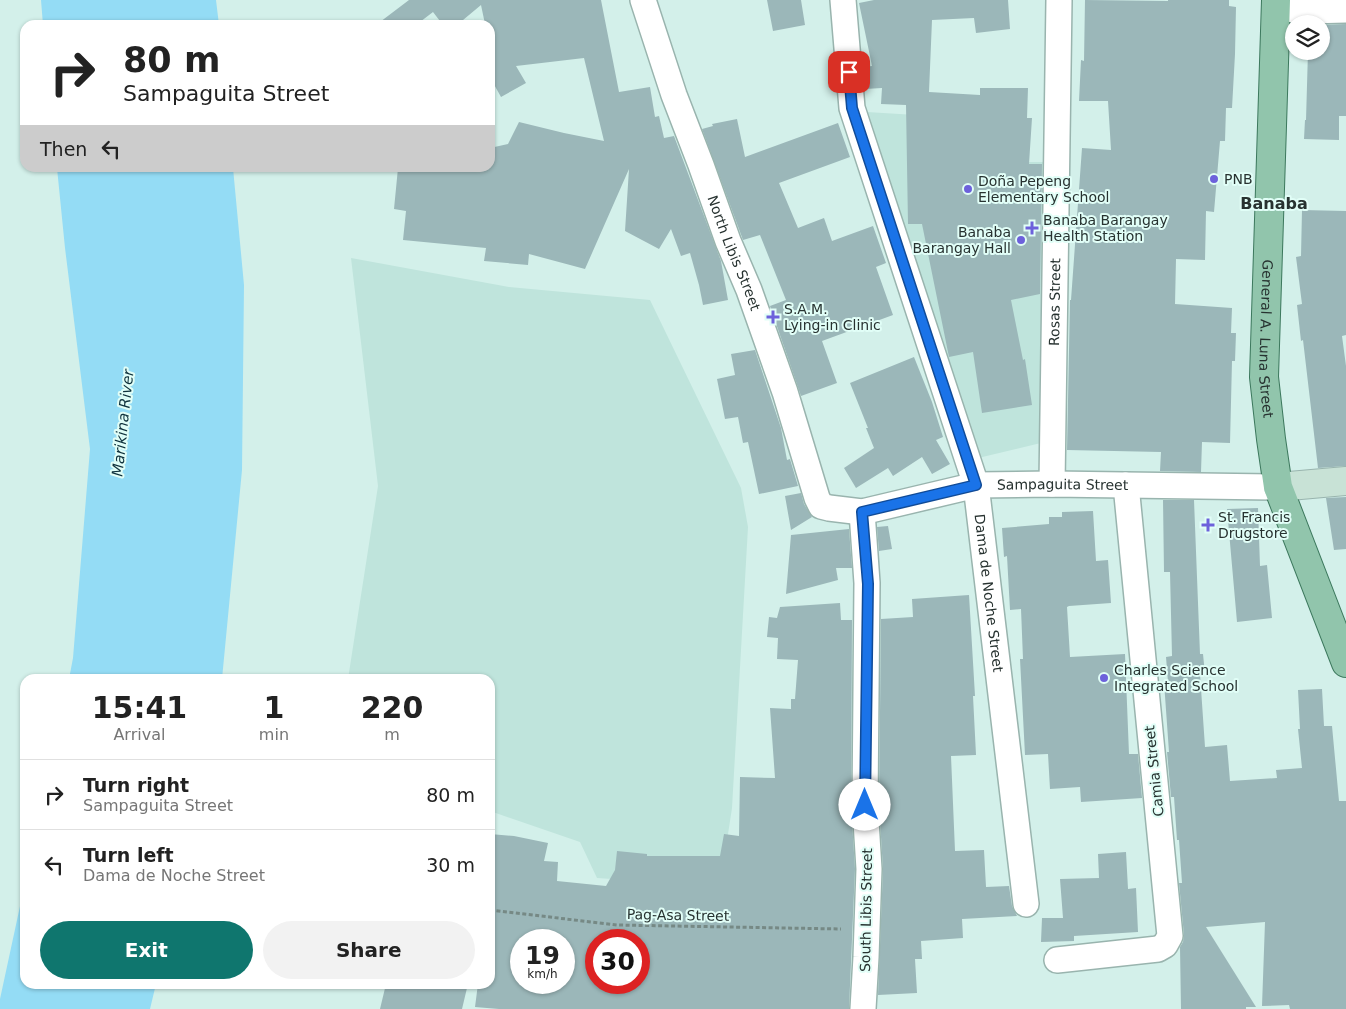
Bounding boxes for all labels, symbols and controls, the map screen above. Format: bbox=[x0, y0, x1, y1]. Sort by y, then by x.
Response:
map controls bbox=[1285, 15, 1330, 60]
button: layers bbox=[1285, 15, 1330, 60]
icon: right bbox=[40, 40, 105, 105]
text: 80 m bbox=[123, 40, 220, 80]
pin bbox=[828, 51, 870, 93]
icon: arrive bbox=[835, 58, 863, 86]
text: Sampaguita Street bbox=[123, 81, 329, 106]
icon: left bbox=[97, 135, 125, 163]
text: Then bbox=[40, 138, 87, 160]
place label: PNB bbox=[1224, 171, 1253, 187]
place label: Doña Pepeng Elementary School bbox=[978, 173, 1110, 205]
marker: PNB bbox=[1208, 173, 1220, 185]
marker: Doña Pepeng Elementary School bbox=[962, 183, 974, 195]
street label: North Libis Street bbox=[704, 193, 764, 313]
district label: Banaba bbox=[1240, 194, 1308, 213]
place label: Banaba Barangay Health Station bbox=[1043, 212, 1168, 244]
marker: Banaba Barangay Health Station bbox=[1025, 221, 1039, 235]
place label: Banaba Barangay Hall bbox=[913, 224, 1011, 256]
marker: Banaba Barangay Hall bbox=[1015, 234, 1027, 246]
street label: Rosas Street bbox=[1046, 257, 1063, 346]
street label: General A. Luna Street bbox=[1256, 259, 1277, 419]
place label: S.A.M. Lying-in Clinic bbox=[784, 301, 881, 333]
marker: S.A.M. Lying-in Clinic bbox=[766, 310, 780, 324]
water label: Marikina River bbox=[108, 368, 138, 477]
street label: Sampaguita Street bbox=[997, 476, 1129, 493]
place label: St. Francis Drugstore bbox=[1218, 509, 1290, 541]
street label: Dama de Noche Street bbox=[972, 513, 1006, 674]
marker: St. Francis Drugstore bbox=[1202, 519, 1214, 531]
place label: Charles Science Integrated School bbox=[1114, 662, 1238, 694]
marker: Charles Science Integrated School bbox=[1098, 672, 1110, 684]
text: 15:41 bbox=[92, 690, 187, 725]
text: 1 bbox=[263, 690, 284, 725]
text: 220 bbox=[361, 690, 423, 725]
street label: Camia Street bbox=[1141, 724, 1167, 817]
text: Arrival bbox=[113, 725, 165, 744]
text: min bbox=[259, 725, 289, 744]
text: m bbox=[384, 725, 400, 744]
text: Turn right bbox=[83, 774, 189, 796]
position arrow bbox=[838, 778, 890, 830]
icon: right bbox=[40, 781, 68, 809]
text: 80 m bbox=[426, 784, 475, 806]
text: Sampaguita Street bbox=[83, 796, 233, 815]
text: Turn left bbox=[83, 844, 174, 866]
street label: South Libis Street bbox=[857, 847, 875, 972]
icon: left bbox=[40, 851, 68, 879]
text: 30 m bbox=[426, 854, 475, 876]
text: Dama de Noche Street bbox=[83, 866, 265, 885]
street label: Pag-Asa Street bbox=[627, 906, 730, 924]
button: Exit bbox=[40, 921, 253, 979]
button: Share bbox=[263, 921, 475, 979]
speed limit sign: 30 bbox=[585, 929, 650, 994]
text: 19 bbox=[525, 941, 560, 970]
text: km/h bbox=[527, 967, 558, 981]

